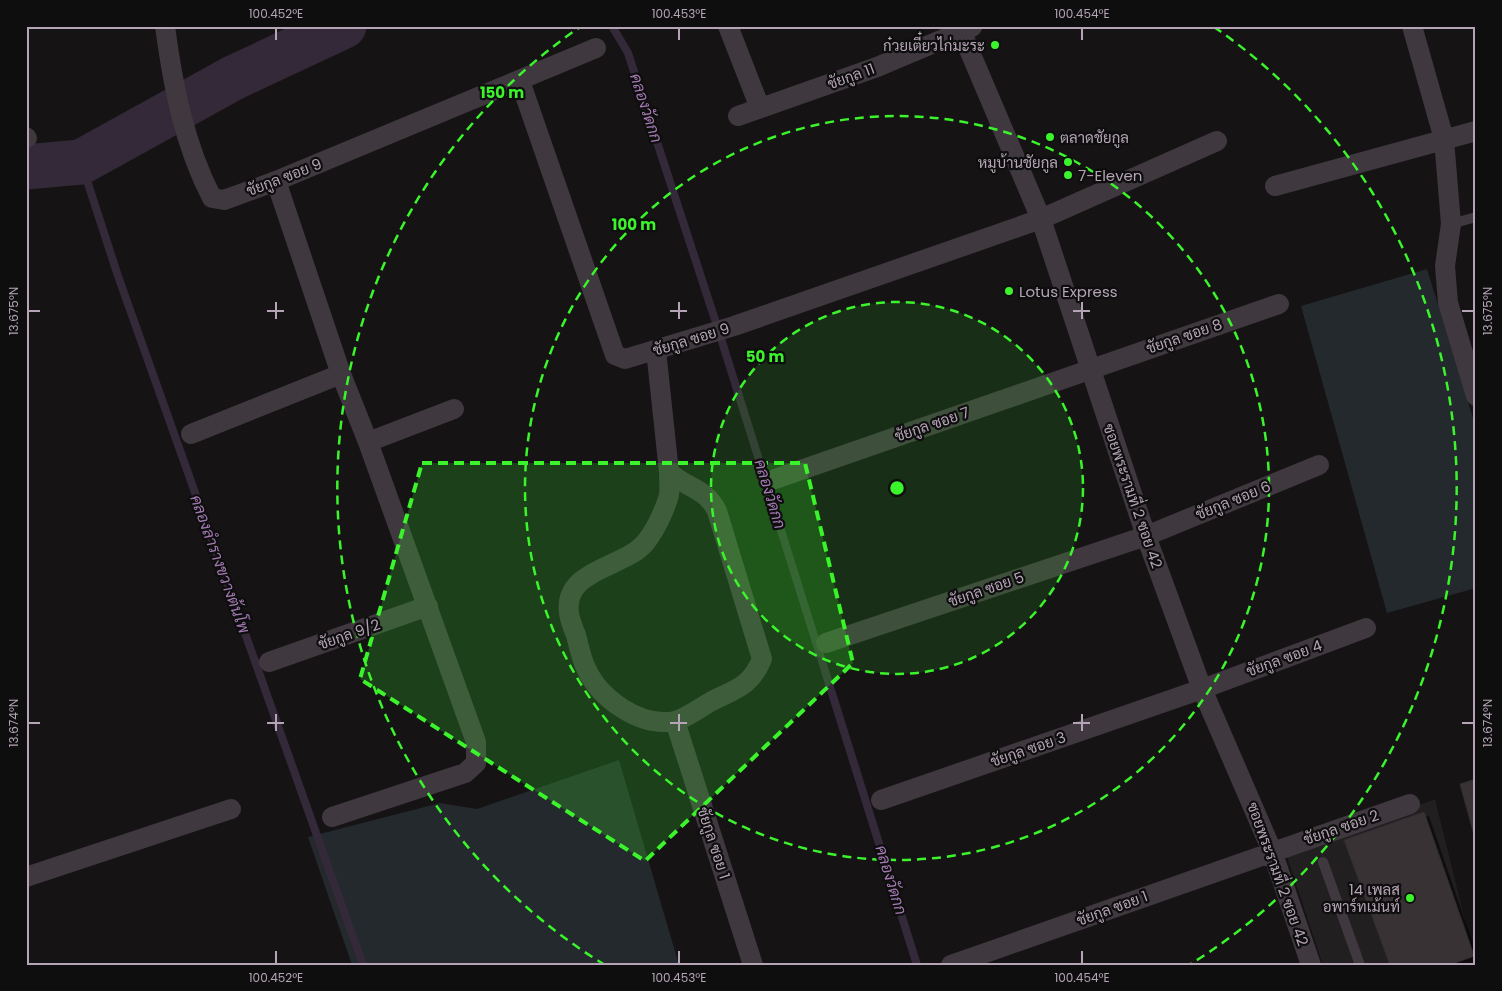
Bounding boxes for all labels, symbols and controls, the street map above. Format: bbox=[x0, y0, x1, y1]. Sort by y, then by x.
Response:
text: 100.452°E bbox=[249, 5, 303, 22]
text: 100.453°E bbox=[652, 5, 706, 22]
text: 100.454°E bbox=[1054, 5, 1110, 22]
place label: ก๋วยเตี๋ยวไก่มะระ bbox=[883, 31, 985, 56]
marker: ก๋วยเตี๋ยวไก่มะระ bbox=[989, 39, 1001, 51]
street label: ชัยกูล 11 bbox=[825, 58, 877, 94]
water label: คลองวัดกก bbox=[624, 70, 668, 146]
text: 150 m bbox=[480, 82, 524, 103]
place label: ตลาดชัยกูล bbox=[1060, 127, 1129, 148]
marker: ตลาดชัยกูล bbox=[1044, 131, 1056, 143]
place label: หมูบ้านชัยกูล bbox=[978, 152, 1058, 173]
street label: ชัยกูล ซอย 9 bbox=[243, 153, 325, 201]
marker: หมูบ้านชัยกูล bbox=[1062, 156, 1074, 168]
place label: 7-Eleven bbox=[1078, 165, 1142, 186]
marker: 7-Eleven bbox=[1062, 169, 1074, 181]
text: 100 m bbox=[612, 214, 656, 235]
place label: Lotus Express bbox=[1019, 281, 1118, 302]
marker: Lotus Express bbox=[1003, 285, 1015, 297]
text: 13.675°N bbox=[5, 287, 22, 335]
text: 13.675°N bbox=[1479, 287, 1496, 335]
street label: ชัยกูล ซอย 8 bbox=[1143, 313, 1225, 359]
street label: ชัยกูล ซอย 9 bbox=[650, 317, 732, 361]
text: 50 m bbox=[746, 346, 784, 367]
street label: ชัยกูล ซอย 7 bbox=[892, 401, 972, 447]
street label: ซอยพระรามที่ 2 ซอย 42 bbox=[1098, 420, 1171, 571]
water label: คลองวัดกก bbox=[749, 456, 791, 532]
street label: ชัยกูล ซอย 6 bbox=[1192, 475, 1274, 525]
centre of rings bbox=[888, 479, 906, 497]
water label: คลองลำรางขวางต้นโพ bbox=[184, 492, 256, 637]
street label: ชัยกูล ซอย 5 bbox=[945, 566, 1027, 612]
street label: ชัยกูล 9/2 bbox=[315, 614, 383, 654]
street label: ชัยกูล ซอย 4 bbox=[1243, 635, 1325, 681]
text: 13.674°N bbox=[5, 699, 22, 747]
text: 13.674°N bbox=[1479, 699, 1496, 747]
street label: ชัยกูล ซอย 3 bbox=[987, 726, 1069, 772]
street label: ซอยพระรามที่ 2 ซอย 42 bbox=[1242, 798, 1318, 949]
street label: ชัยกูล ซอย 1 bbox=[693, 804, 735, 882]
street label: ชัยกูล ซอย 2 bbox=[1301, 804, 1381, 850]
water label: คลองวัดกก bbox=[870, 842, 912, 918]
place label: 14 เพลส อพาร์ทเม้นท์ bbox=[1323, 879, 1400, 917]
street label: ชัยกูล ซอย 1 bbox=[1073, 885, 1151, 931]
marker: 14 เพลส อพาร์ทเม้นท์ bbox=[1404, 892, 1416, 904]
text: 100.452°E bbox=[249, 969, 303, 986]
text: 100.453°E bbox=[652, 969, 706, 986]
text: 100.454°E bbox=[1054, 969, 1110, 986]

